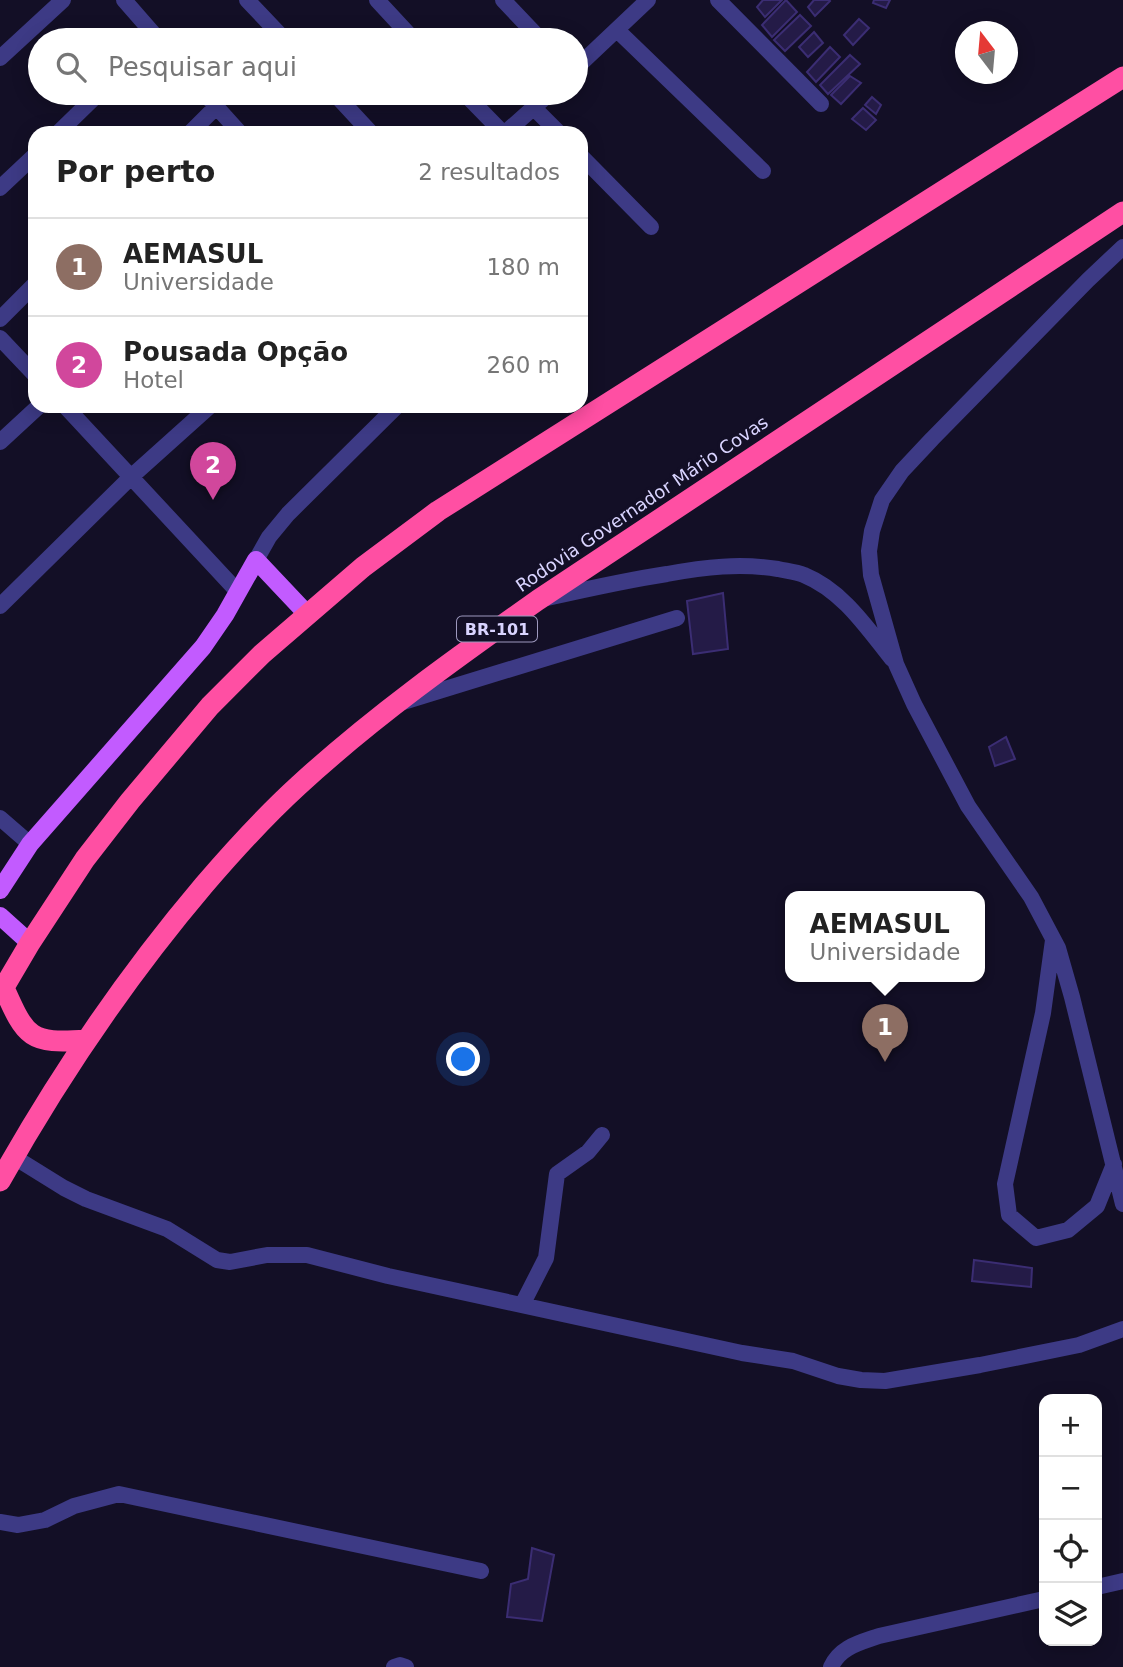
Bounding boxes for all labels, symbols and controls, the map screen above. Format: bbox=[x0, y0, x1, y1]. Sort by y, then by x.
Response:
north arrow bbox=[955, 21, 1018, 84]
search box bbox=[28, 28, 588, 105]
icon: search bbox=[52, 48, 90, 86]
text: Pesquisar aqui bbox=[108, 52, 297, 82]
text: Por perto bbox=[56, 154, 215, 189]
text: 2 resultados bbox=[418, 159, 560, 185]
text: AEMASUL bbox=[123, 239, 263, 269]
text: 1 bbox=[71, 254, 87, 280]
text: 180 m bbox=[486, 254, 560, 280]
text: Universidade bbox=[123, 269, 274, 295]
text: Pousada Opção bbox=[123, 337, 348, 367]
text: 2 bbox=[71, 352, 87, 378]
text: 260 m bbox=[486, 352, 560, 378]
text: Hotel bbox=[123, 367, 184, 393]
street label: Rodovia Governador Mário Covas bbox=[512, 411, 772, 596]
pin: 2 bbox=[190, 442, 236, 500]
road number: BR-101 bbox=[457, 616, 537, 642]
popup bbox=[785, 891, 985, 982]
text: AEMASUL bbox=[810, 909, 950, 939]
text: Universidade bbox=[810, 939, 960, 965]
pin: 1 bbox=[862, 1004, 908, 1062]
your location bbox=[446, 1042, 480, 1076]
map controls bbox=[1039, 1394, 1102, 1646]
button: + bbox=[1039, 1394, 1102, 1457]
button: − bbox=[1039, 1457, 1102, 1520]
button: locate bbox=[1039, 1520, 1102, 1583]
button: layers bbox=[1039, 1583, 1102, 1646]

